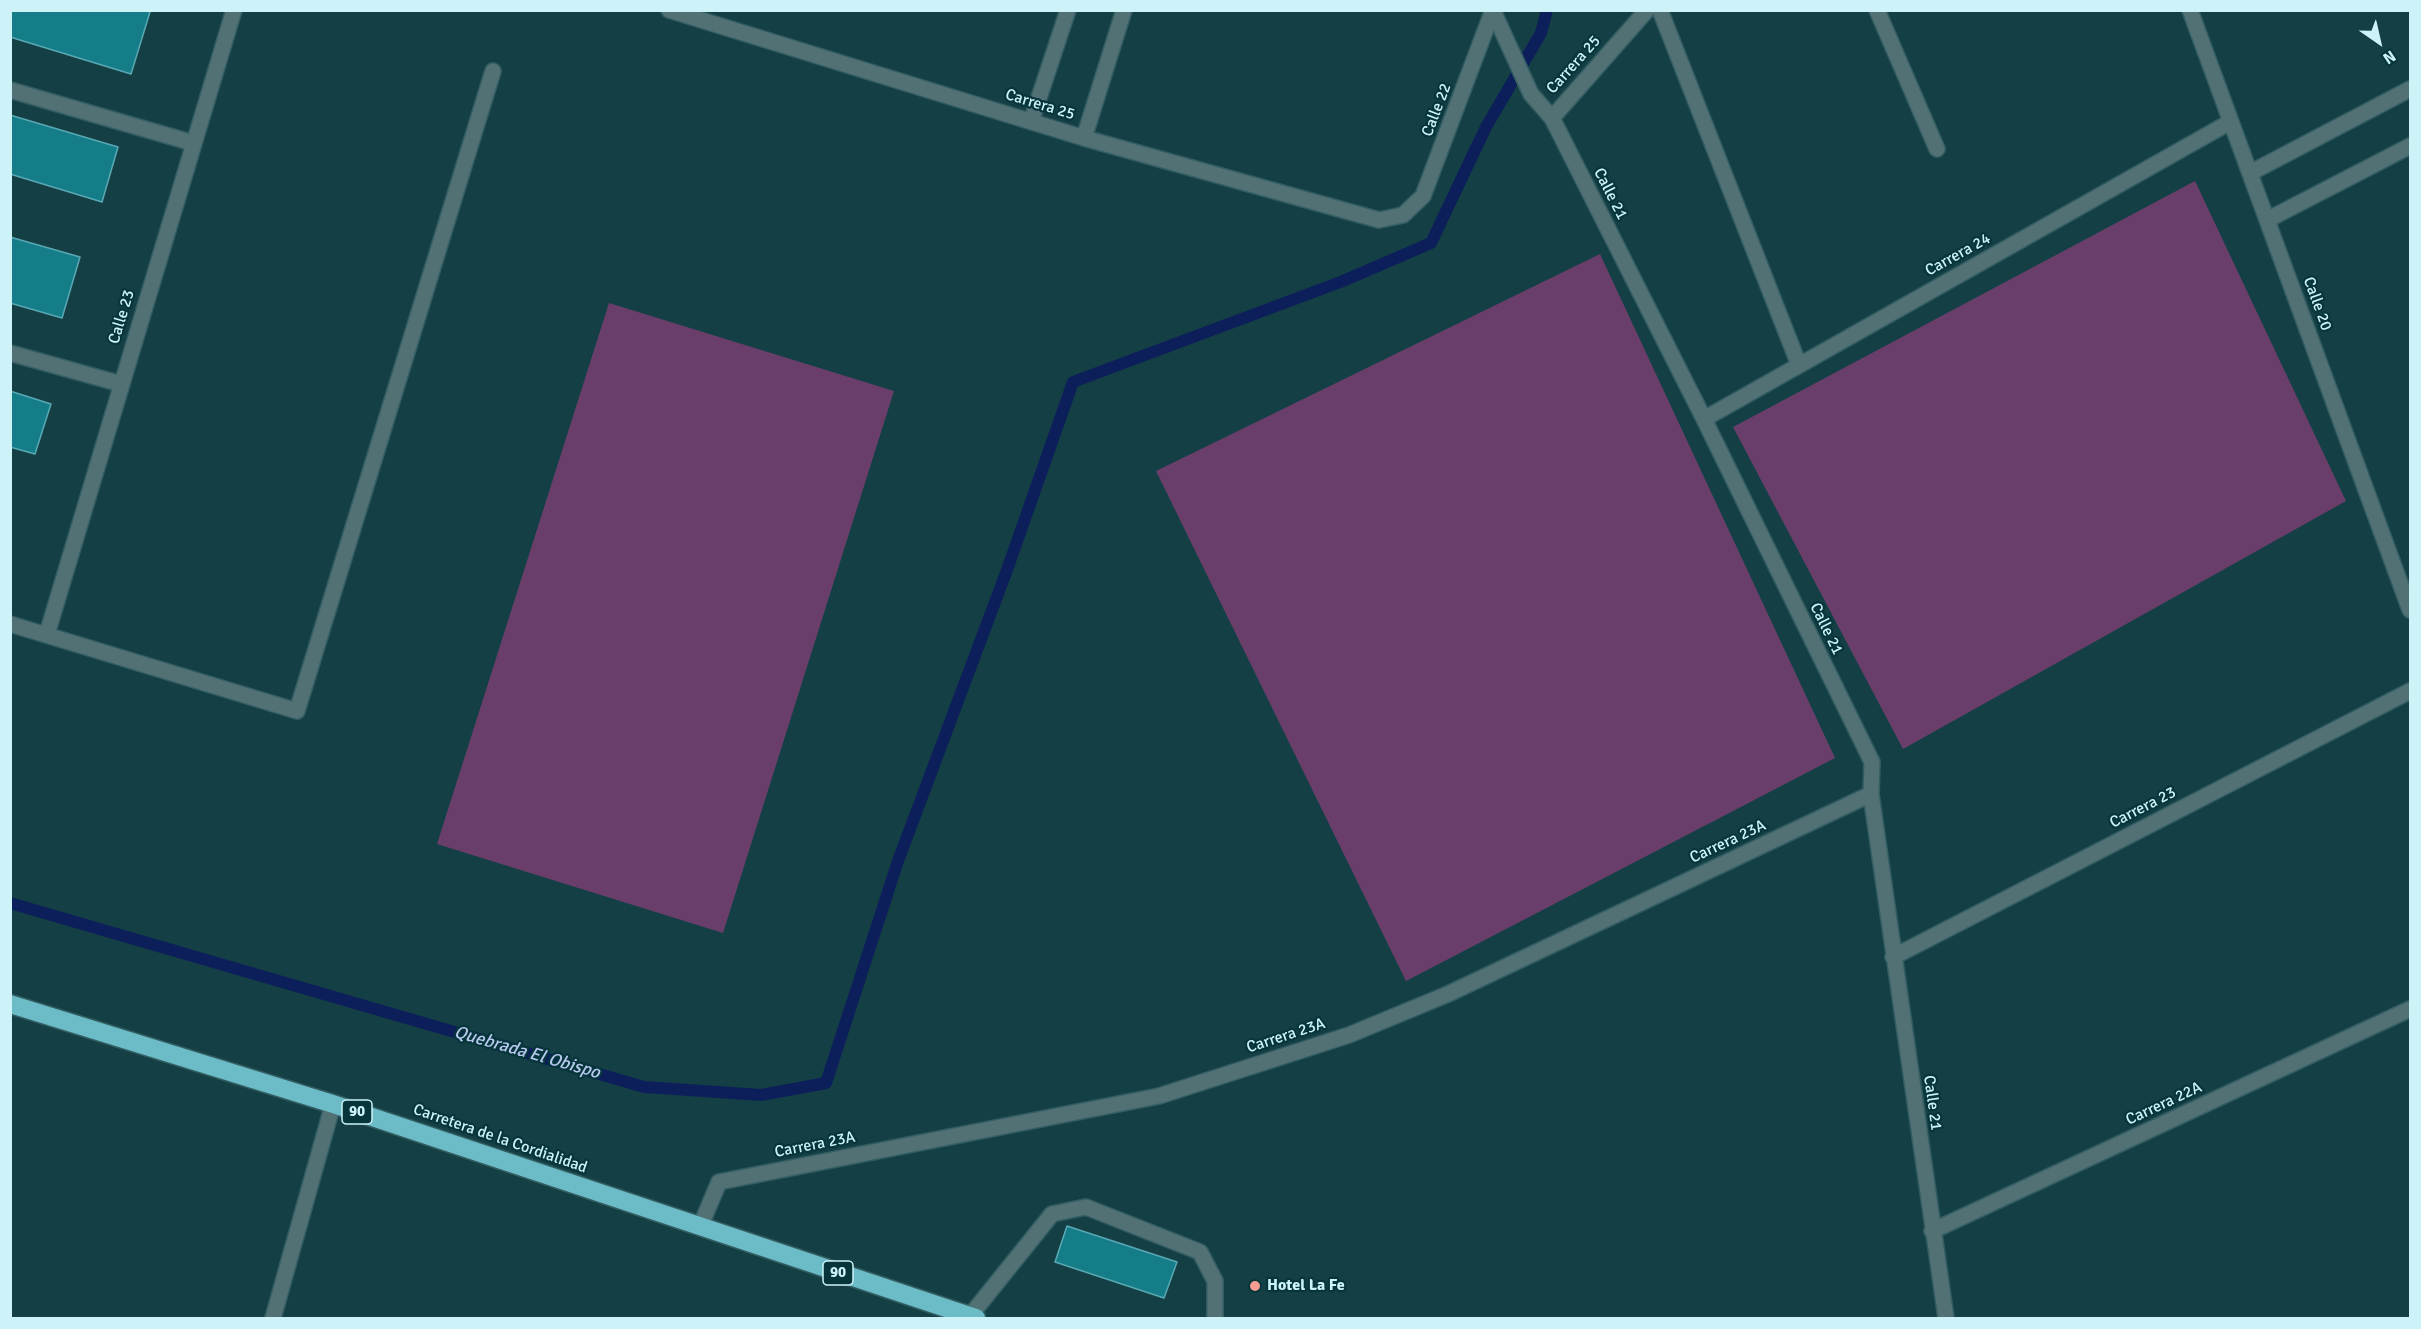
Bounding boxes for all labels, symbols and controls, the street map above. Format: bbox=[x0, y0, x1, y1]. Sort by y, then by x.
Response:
north arrow bbox=[2349, 12, 2409, 72]
street label: Carrera 25 bbox=[1543, 32, 1605, 98]
text: N bbox=[2379, 46, 2399, 68]
street label: Calle 22 bbox=[1418, 81, 1456, 139]
street label: Carrera 25 bbox=[1003, 85, 1077, 125]
street label: Calle 21 bbox=[1589, 165, 1631, 223]
street label: Carrera 24 bbox=[1922, 229, 1994, 281]
street label: Calle 20 bbox=[2298, 275, 2336, 333]
street label: Calle 23 bbox=[105, 288, 139, 346]
street label: Calle 21 bbox=[1805, 600, 1847, 658]
street label: Carrera 23 bbox=[2107, 783, 2179, 833]
street label: Carrera 23A bbox=[1687, 816, 1769, 868]
street label: Carrera 23A bbox=[1244, 1014, 1328, 1058]
water label: Quebrada El Obispo bbox=[452, 1022, 602, 1084]
street label: Calle 21 bbox=[1919, 1074, 1945, 1132]
street label: Carrera 22A bbox=[2123, 1078, 2205, 1130]
road number: 90 bbox=[342, 1100, 372, 1124]
street label: Carretera de la Cordialidad bbox=[410, 1100, 590, 1178]
street label: Carrera 23A bbox=[773, 1128, 857, 1162]
road number: 90 bbox=[823, 1261, 853, 1285]
place label: Hotel La Fe bbox=[1267, 1276, 1345, 1296]
marker: Hotel La Fe bbox=[1248, 1279, 1262, 1293]

